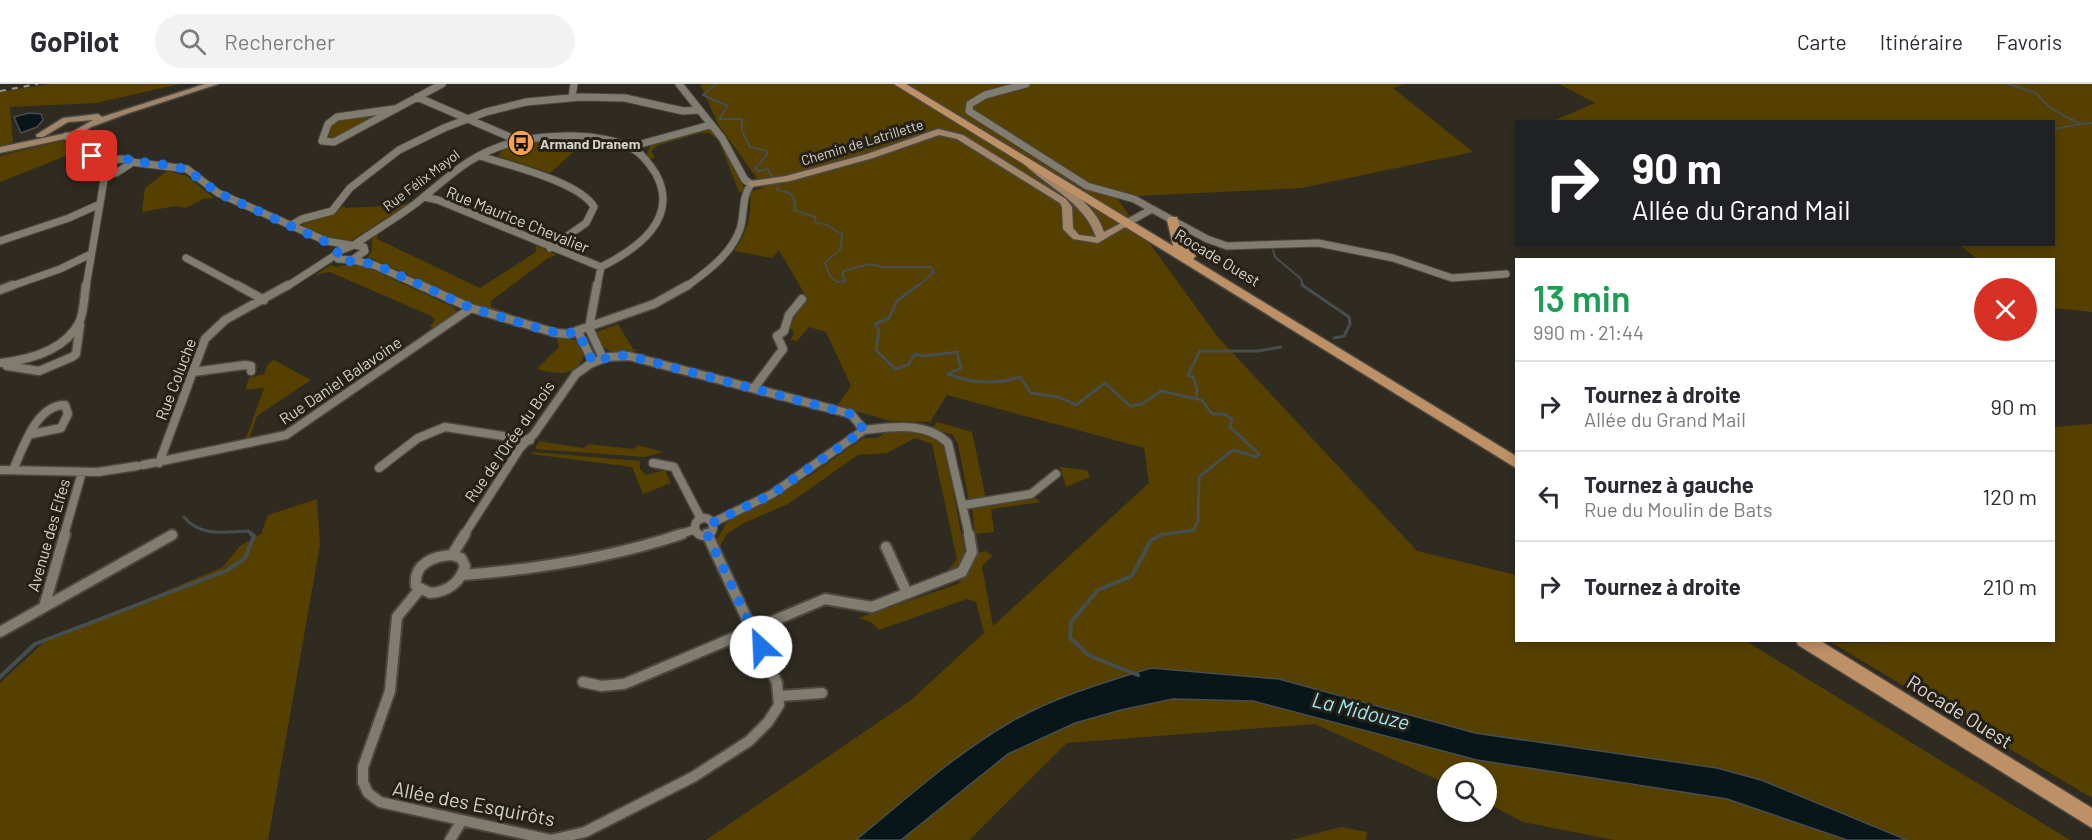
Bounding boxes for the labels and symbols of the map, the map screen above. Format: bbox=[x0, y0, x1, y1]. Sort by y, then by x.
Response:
street label: Chemin de Latrillette bbox=[799, 115, 925, 169]
bus stop icon: Armand Dranem bbox=[506, 128, 536, 158]
pin bbox=[66, 130, 117, 181]
place label: Armand Dranem bbox=[540, 135, 641, 152]
street label: Rue Félix Mayol bbox=[379, 146, 463, 214]
street label: Rue Maurice Chevalier bbox=[444, 182, 592, 256]
street label: Rocade Ouest bbox=[1172, 224, 1264, 290]
street label: Rue Daniel Balavoine bbox=[275, 332, 405, 428]
street label: Rue Coluche bbox=[151, 335, 199, 423]
street label: Rue de l'Orée du Bois bbox=[460, 377, 558, 505]
street label: Avenue des Elfes bbox=[23, 476, 73, 594]
position arrow bbox=[729, 615, 793, 679]
street label: Rocade Ouest bbox=[1903, 669, 2017, 753]
water label: La Midouze bbox=[1310, 686, 1412, 734]
street label: Allée des Esquirôts bbox=[391, 775, 557, 831]

